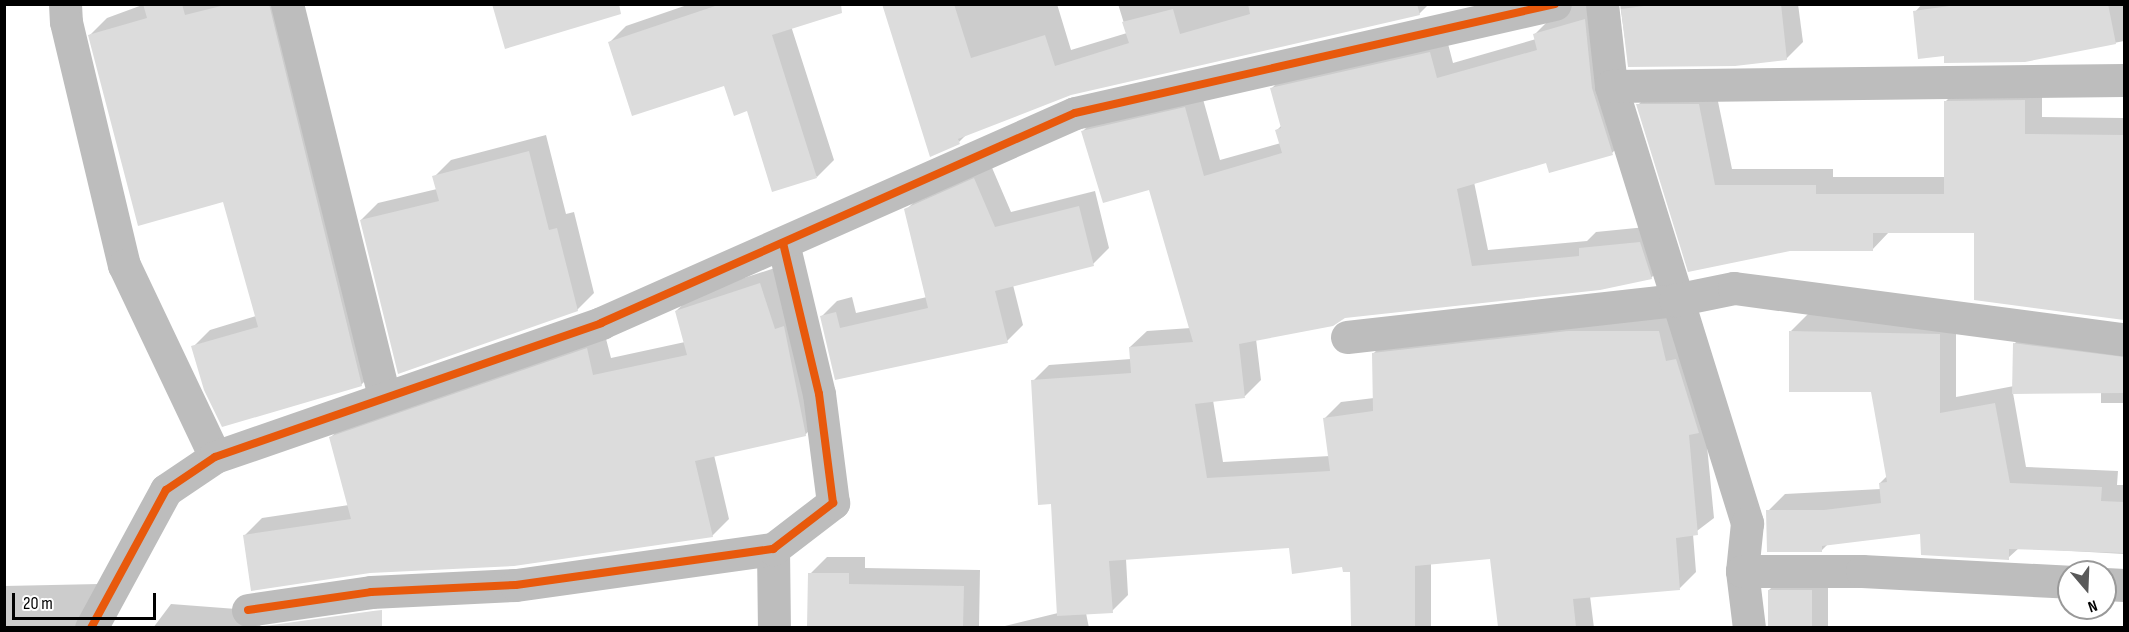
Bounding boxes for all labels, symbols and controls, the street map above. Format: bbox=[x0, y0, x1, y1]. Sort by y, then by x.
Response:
north arrow bbox=[2057, 560, 2117, 620]
scale bar bbox=[15, 581, 159, 619]
text: 20 m bbox=[23, 593, 53, 614]
text: N bbox=[2085, 595, 2100, 616]

